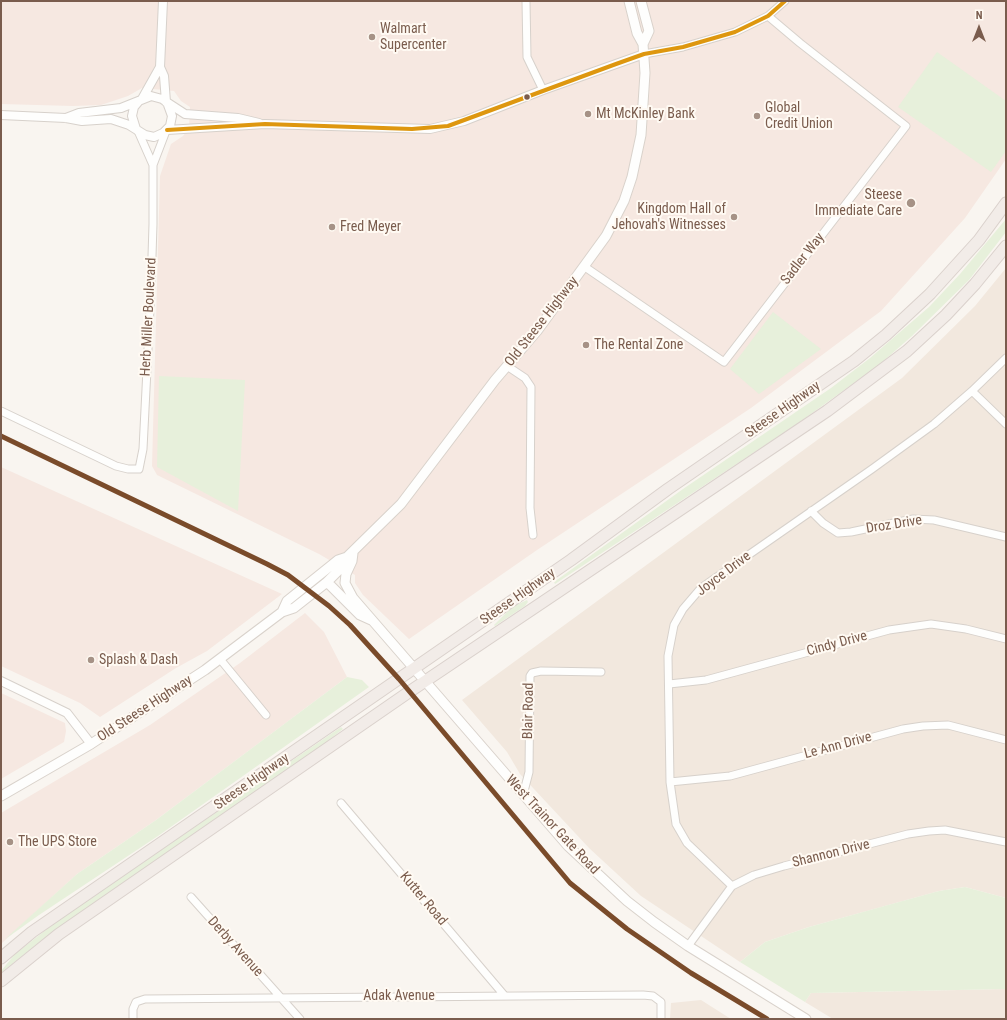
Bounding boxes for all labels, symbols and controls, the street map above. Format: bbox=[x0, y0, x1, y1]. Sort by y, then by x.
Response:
north arrow bbox=[959, 8, 999, 48]
text: N bbox=[976, 9, 982, 22]
place label: Walmart Supercenter bbox=[380, 21, 446, 54]
marker: Walmart Supercenter bbox=[367, 32, 377, 42]
unlabelled marker bbox=[522, 92, 532, 102]
place label: Global Credit Union bbox=[765, 100, 833, 132]
place label: Mt McKinley Bank bbox=[596, 106, 695, 122]
marker: Mt McKinley Bank bbox=[583, 109, 593, 119]
marker: Global Credit Union bbox=[752, 111, 762, 121]
place label: Steese Immediate Care bbox=[815, 187, 902, 220]
marker: Steese Immediate Care bbox=[905, 197, 917, 209]
place label: Kingdom Hall of Jehovah's Witnesses bbox=[612, 201, 726, 234]
marker: Kingdom Hall of Jehovah's Witnesses bbox=[729, 212, 739, 222]
place label: Fred Meyer bbox=[340, 219, 401, 235]
marker: Fred Meyer bbox=[327, 222, 337, 232]
street label: Sadler Way bbox=[778, 230, 828, 288]
street label: Herb Miller Boulevard bbox=[138, 257, 160, 377]
street label: Old Steese Highway bbox=[502, 274, 582, 370]
place label: The Rental Zone bbox=[594, 337, 683, 353]
marker: The Rental Zone bbox=[581, 340, 591, 350]
street label: Steese Highway bbox=[742, 378, 824, 442]
street label: Droz Drive bbox=[865, 512, 923, 538]
street label: Joyce Drive bbox=[694, 548, 754, 600]
street label: Steese Highway bbox=[477, 565, 559, 629]
street label: Cindy Drive bbox=[805, 628, 869, 660]
place label: Splash & Dash bbox=[99, 652, 178, 668]
marker: Splash & Dash bbox=[86, 655, 96, 665]
street label: Old Steese Highway bbox=[94, 672, 196, 746]
street label: Blair Road bbox=[520, 683, 538, 739]
street label: Le Ann Drive bbox=[802, 729, 874, 763]
street label: Steese Highway bbox=[211, 750, 293, 814]
street label: West Trainor Gate Road bbox=[502, 772, 602, 878]
place label: The UPS Store bbox=[18, 834, 97, 850]
street label: Shannon Drive bbox=[791, 836, 871, 872]
marker: The UPS Store bbox=[5, 837, 15, 847]
street label: Kutter Road bbox=[396, 869, 450, 929]
street label: Derby Avenue bbox=[204, 914, 266, 980]
street label: Adak Avenue bbox=[363, 988, 435, 1004]

